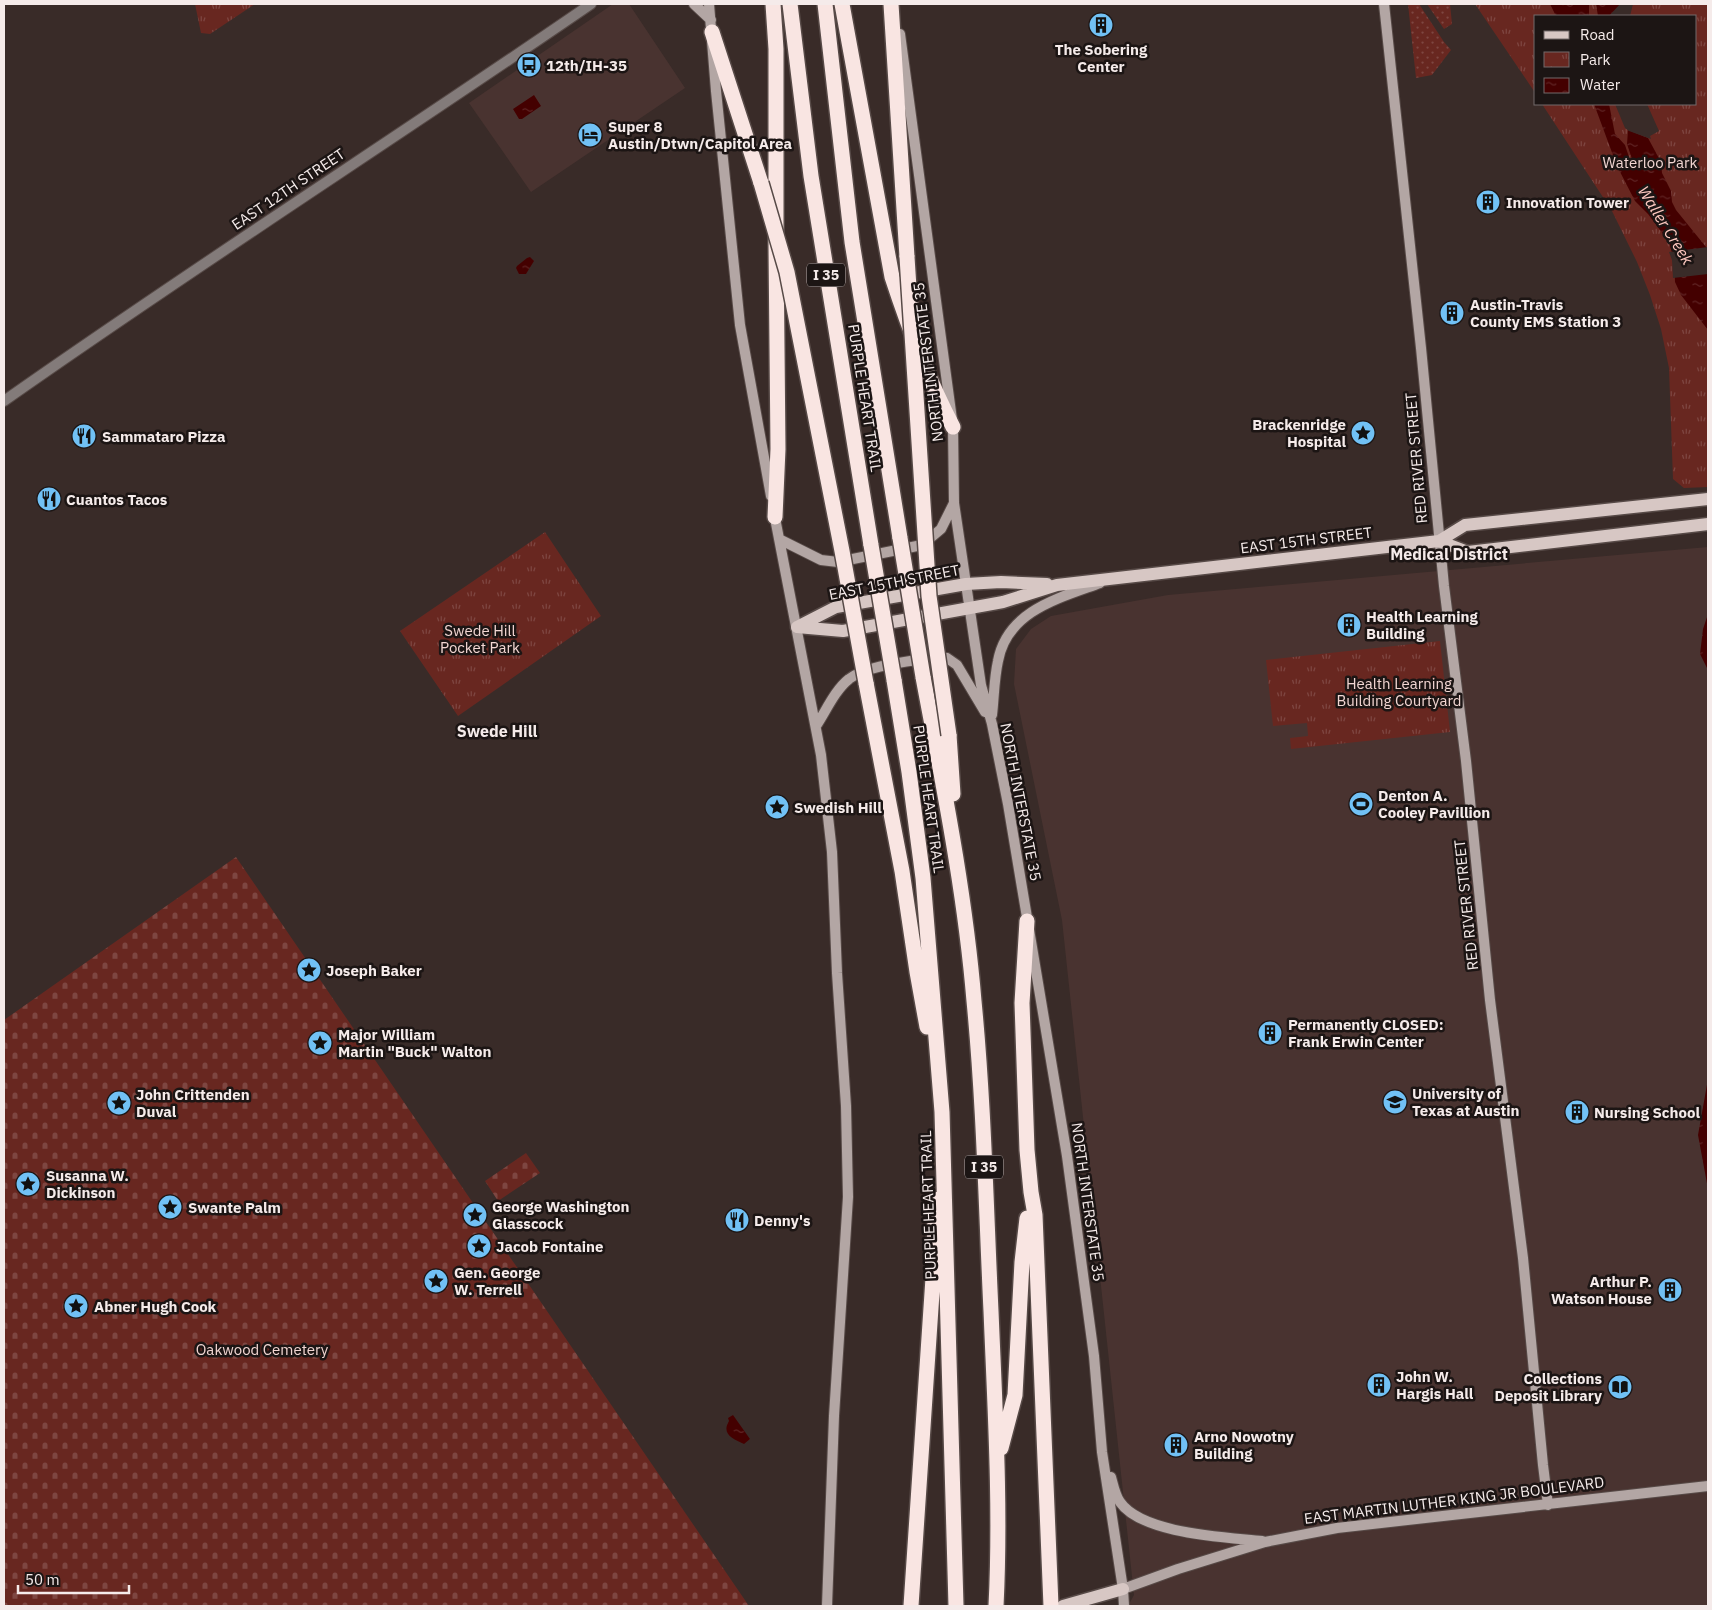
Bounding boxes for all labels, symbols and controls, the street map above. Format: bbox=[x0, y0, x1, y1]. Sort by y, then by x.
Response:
building icon: The Sobering Center bbox=[1088, 12, 1114, 38]
legend bbox=[1534, 15, 1697, 105]
text: Road bbox=[1580, 25, 1615, 44]
place label: The Sobering Center bbox=[1055, 40, 1148, 76]
text: Park bbox=[1580, 50, 1610, 69]
bus stop icon: 12th/IH-35 bbox=[516, 52, 542, 78]
place label: 12th/IH-35 bbox=[546, 56, 627, 75]
text: Water bbox=[1580, 75, 1621, 94]
place label: Super 8 Austin/Dtwn/Capitol Area bbox=[608, 117, 792, 153]
hotel icon: Super 8 Austin/Dtwn/Capitol Area bbox=[577, 122, 603, 148]
street label: EAST 12TH STREET bbox=[228, 144, 349, 234]
park label: Waterloo Park bbox=[1603, 153, 1698, 172]
water label: Waller Creek bbox=[1634, 182, 1698, 269]
building icon: Innovation Tower bbox=[1475, 189, 1501, 215]
place label: Innovation Tower bbox=[1506, 193, 1629, 212]
road number: I 35 bbox=[807, 264, 845, 286]
street label: NORTH INTERSTATE 35 bbox=[909, 281, 947, 443]
place label: Austin-Travis County EMS Station 3 bbox=[1470, 295, 1621, 331]
building icon: Austin-Travis County EMS Station 3 bbox=[1439, 300, 1465, 326]
street label: PURPLE HEART TRAIL bbox=[844, 323, 886, 474]
street label: RED RIVER STREET bbox=[1401, 391, 1431, 524]
place label: Brackenridge Hospital bbox=[1252, 415, 1346, 451]
place icon: Brackenridge Hospital bbox=[1350, 420, 1376, 446]
restaurant icon: Sammataro Pizza bbox=[71, 423, 97, 449]
place label: Sammataro Pizza bbox=[102, 427, 226, 446]
restaurant icon: Cuantos Tacos bbox=[36, 486, 62, 512]
place label: Cuantos Tacos bbox=[66, 490, 168, 509]
street label: EAST 15TH STREET bbox=[1239, 522, 1373, 558]
district label: Medical District bbox=[1390, 544, 1508, 564]
street label: EAST 15TH STREET bbox=[827, 560, 961, 604]
place label: Health Learning Building bbox=[1366, 607, 1479, 643]
building icon: Health Learning Building bbox=[1336, 612, 1362, 638]
park label: Swede Hill Pocket Park bbox=[440, 621, 520, 657]
park label: Health Learning Building Courtyard bbox=[1336, 674, 1462, 710]
district label: Swede Hill bbox=[457, 721, 537, 741]
street label: NORTH INTERSTATE 35 bbox=[996, 721, 1046, 883]
street label: PURPLE HEART TRAIL bbox=[909, 724, 949, 875]
place label: Denton A. Cooley Pavillion bbox=[1378, 786, 1490, 822]
sports icon: Denton A. Cooley Pavillion bbox=[1348, 791, 1374, 817]
place icon: Swedish Hill bbox=[764, 794, 790, 820]
place label: Swedish Hill bbox=[794, 798, 882, 817]
street label: RED RIVER STREET bbox=[1450, 838, 1482, 971]
place icon: Joseph Baker bbox=[296, 957, 322, 983]
place label: Joseph Baker bbox=[326, 961, 422, 980]
place label: Permanently CLOSED: Frank Erwin Center bbox=[1288, 1015, 1444, 1051]
building icon: Permanently CLOSED: Frank Erwin Center bbox=[1257, 1020, 1283, 1046]
place label: Major William Martin "Buck" Walton bbox=[338, 1025, 491, 1061]
place icon: Major William Martin "Buck" Walton bbox=[307, 1030, 333, 1056]
place label: University of Texas at Austin bbox=[1412, 1084, 1519, 1120]
place label: John Crittenden Duval bbox=[136, 1085, 250, 1121]
school or university icon: University of Texas at Austin bbox=[1382, 1089, 1408, 1115]
place icon: John Crittenden Duval bbox=[106, 1090, 132, 1116]
building icon: Nursing School bbox=[1564, 1099, 1590, 1125]
place label: Nursing School bbox=[1594, 1103, 1700, 1122]
street label: NORTH INTERSTATE 35 bbox=[1067, 1121, 1109, 1283]
street label: PURPLE HEART TRAIL bbox=[916, 1130, 940, 1280]
road number: I 35 bbox=[965, 1156, 1003, 1178]
place label: Susanna W. Dickinson bbox=[46, 1166, 129, 1202]
place icon: Susanna W. Dickinson bbox=[15, 1171, 41, 1197]
place icon: Swante Palm bbox=[157, 1194, 183, 1220]
place label: George Washington Glasscock bbox=[492, 1197, 629, 1233]
place label: Swante Palm bbox=[188, 1198, 281, 1217]
place icon: George Washington Glasscock bbox=[462, 1202, 488, 1228]
restaurant icon: Denny's bbox=[724, 1207, 750, 1233]
place label: Denny's bbox=[754, 1211, 811, 1230]
place icon: Jacob Fontaine bbox=[466, 1233, 492, 1259]
place label: Jacob Fontaine bbox=[496, 1237, 603, 1256]
place label: Gen. George W. Terrell bbox=[454, 1263, 541, 1299]
place icon: Gen. George W. Terrell bbox=[423, 1268, 449, 1294]
place label: Arthur P. Watson House bbox=[1551, 1272, 1652, 1308]
building icon: Arthur P. Watson House bbox=[1657, 1277, 1683, 1303]
place icon: Abner Hugh Cook bbox=[63, 1293, 89, 1319]
place label: Abner Hugh Cook bbox=[94, 1297, 217, 1316]
park label: Oakwood Cemetery bbox=[196, 1340, 329, 1359]
place label: John W. Hargis Hall bbox=[1396, 1367, 1474, 1403]
place label: Collections Deposit Library bbox=[1494, 1369, 1602, 1405]
building icon: John W. Hargis Hall bbox=[1366, 1372, 1392, 1398]
library icon: Collections Deposit Library bbox=[1607, 1374, 1633, 1400]
place label: Arno Nowotny Building bbox=[1194, 1427, 1294, 1463]
building icon: Arno Nowotny Building bbox=[1163, 1432, 1189, 1458]
street label: EAST MARTIN LUTHER KING JR BOULEVARD bbox=[1303, 1472, 1605, 1528]
scale bar bbox=[18, 1562, 129, 1594]
text: 50 m bbox=[25, 1570, 60, 1589]

